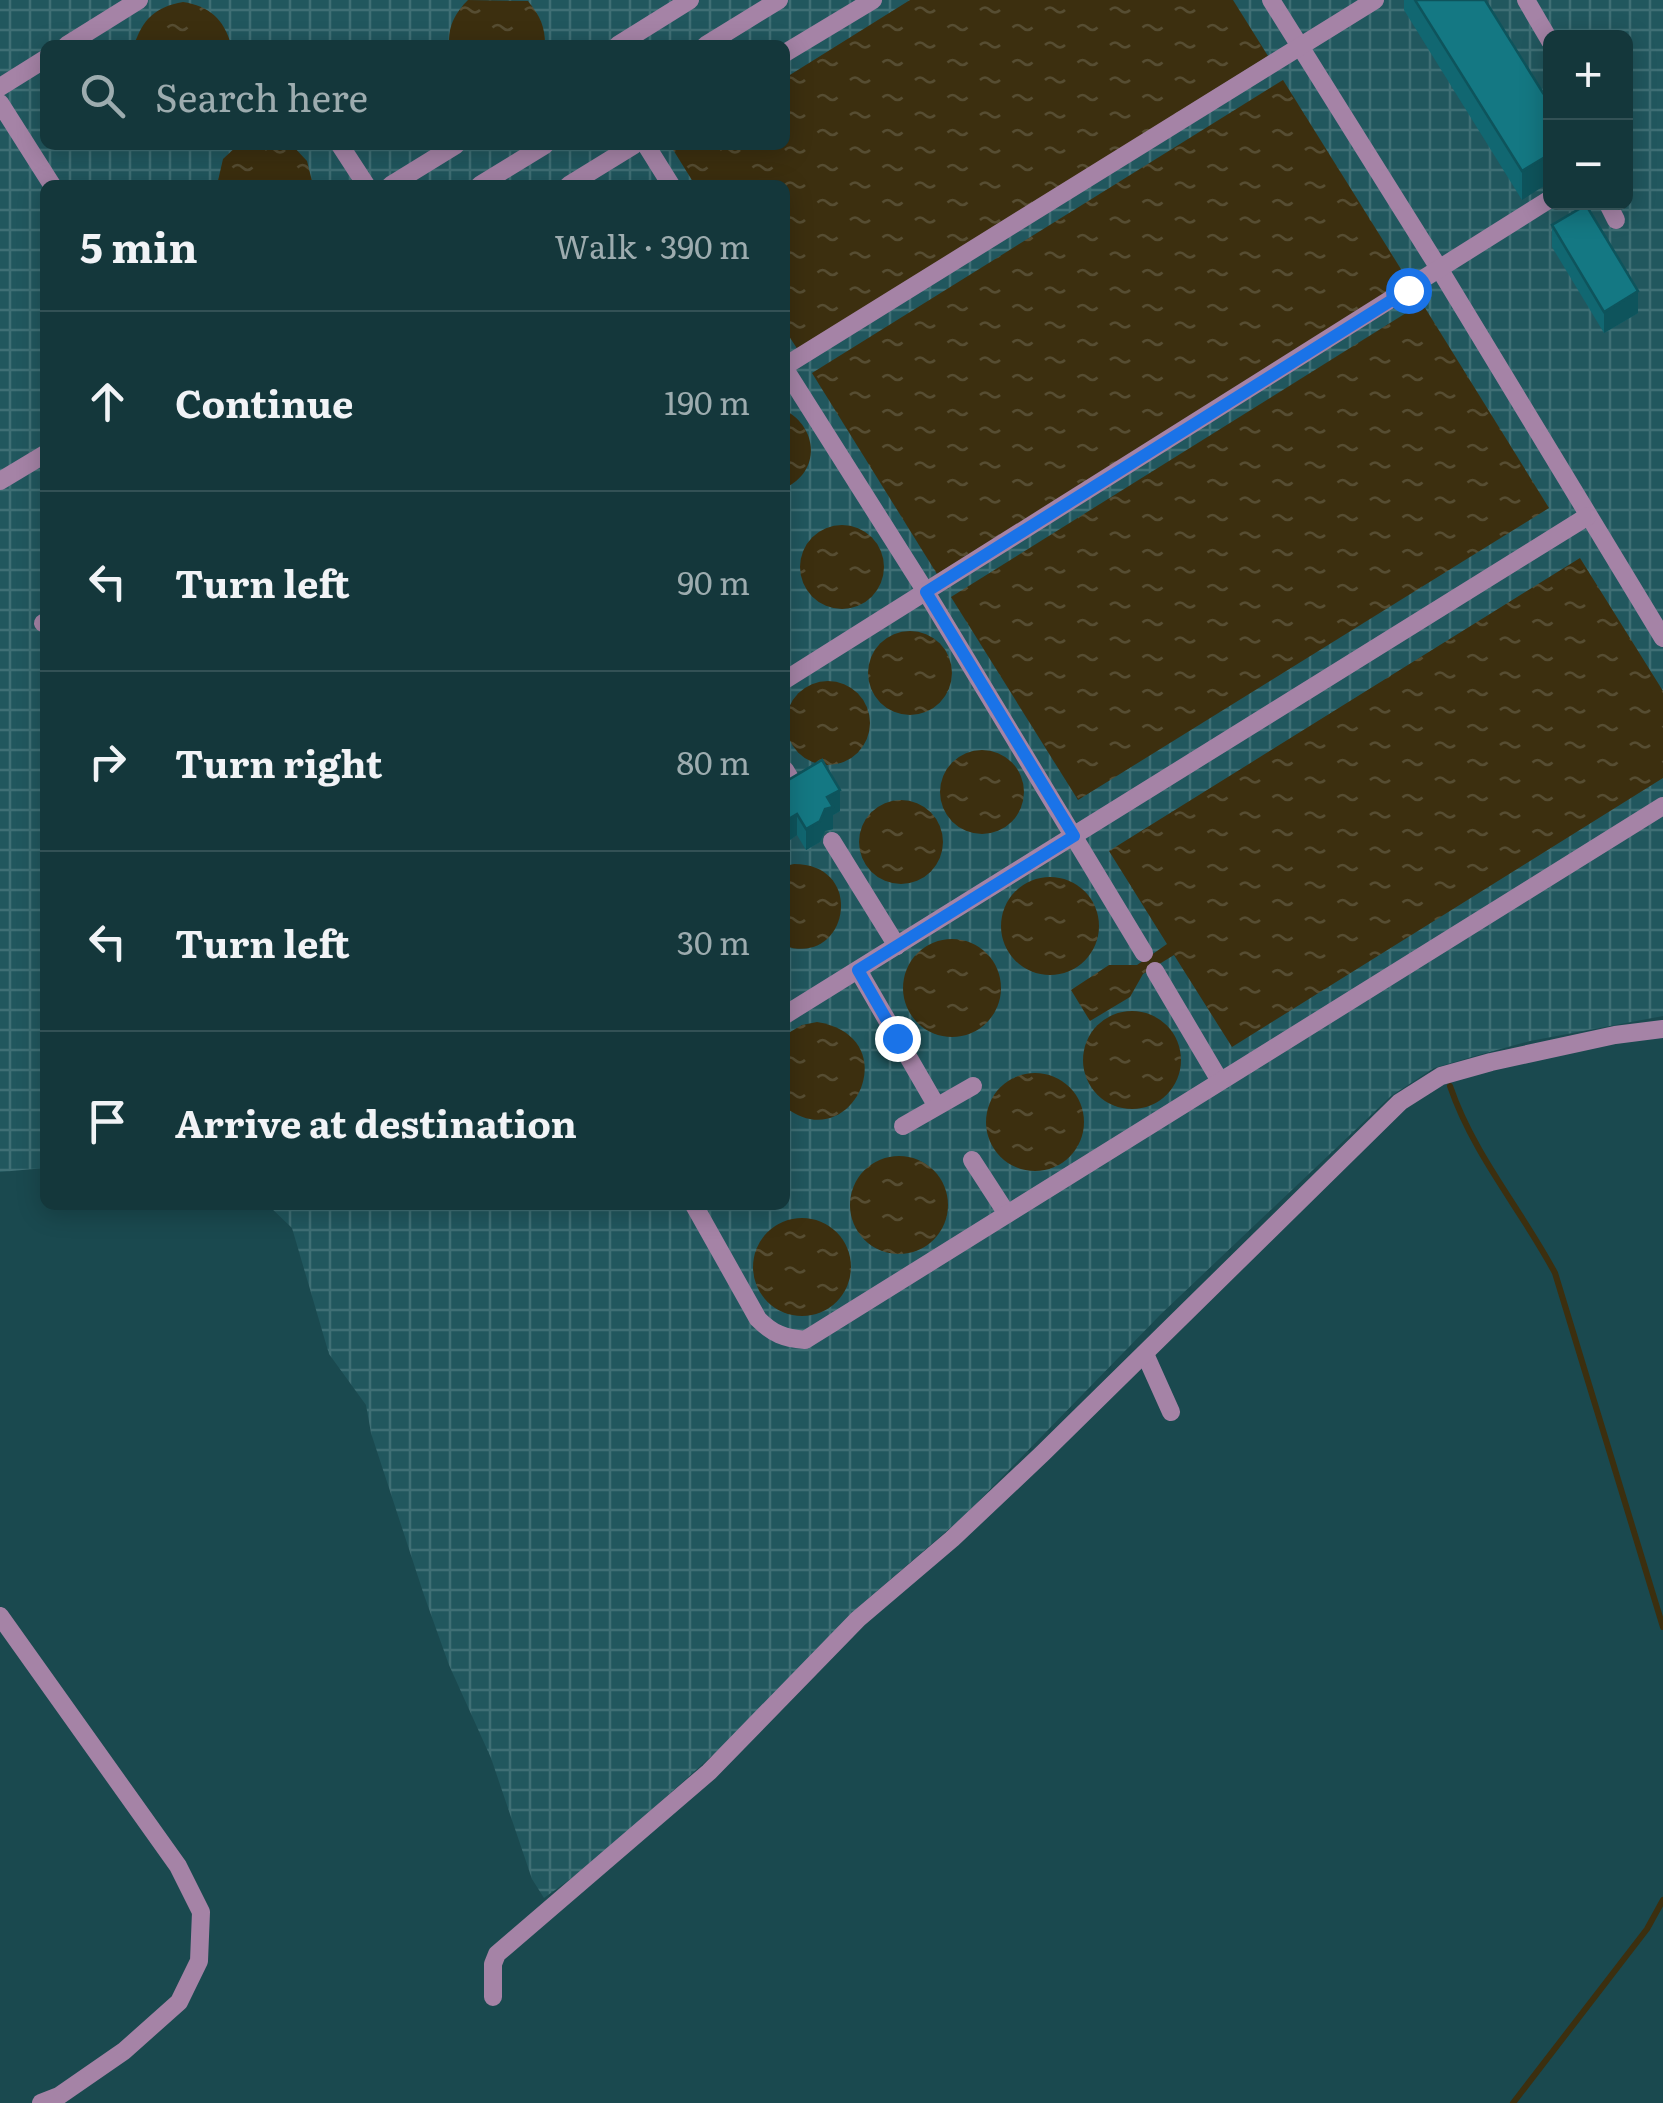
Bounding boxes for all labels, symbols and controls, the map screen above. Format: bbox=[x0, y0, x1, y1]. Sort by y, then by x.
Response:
map controls bbox=[1543, 30, 1633, 210]
button: + bbox=[1543, 30, 1633, 120]
search box bbox=[40, 40, 790, 150]
text: Search here bbox=[155, 67, 368, 124]
icon: search bbox=[75, 68, 130, 123]
button: − bbox=[1543, 120, 1633, 210]
text: 5 min bbox=[80, 214, 198, 276]
text: Walk · 390 m bbox=[555, 221, 750, 269]
route start bbox=[1386, 268, 1432, 314]
text: Continue bbox=[175, 373, 353, 430]
icon: ahead bbox=[80, 374, 135, 429]
text: 190 m bbox=[664, 377, 750, 425]
text: Turn left bbox=[175, 553, 350, 610]
icon: left bbox=[80, 554, 135, 609]
text: 90 m bbox=[677, 557, 750, 605]
text: Turn right bbox=[175, 733, 382, 790]
icon: right bbox=[80, 734, 135, 789]
text: 80 m bbox=[676, 737, 750, 785]
text: Turn left bbox=[175, 913, 350, 970]
icon: left bbox=[80, 914, 135, 969]
text: 30 m bbox=[677, 917, 750, 965]
route end bbox=[875, 1016, 921, 1062]
text: Arrive at destination bbox=[175, 1093, 577, 1150]
icon: arrive bbox=[80, 1094, 135, 1149]

